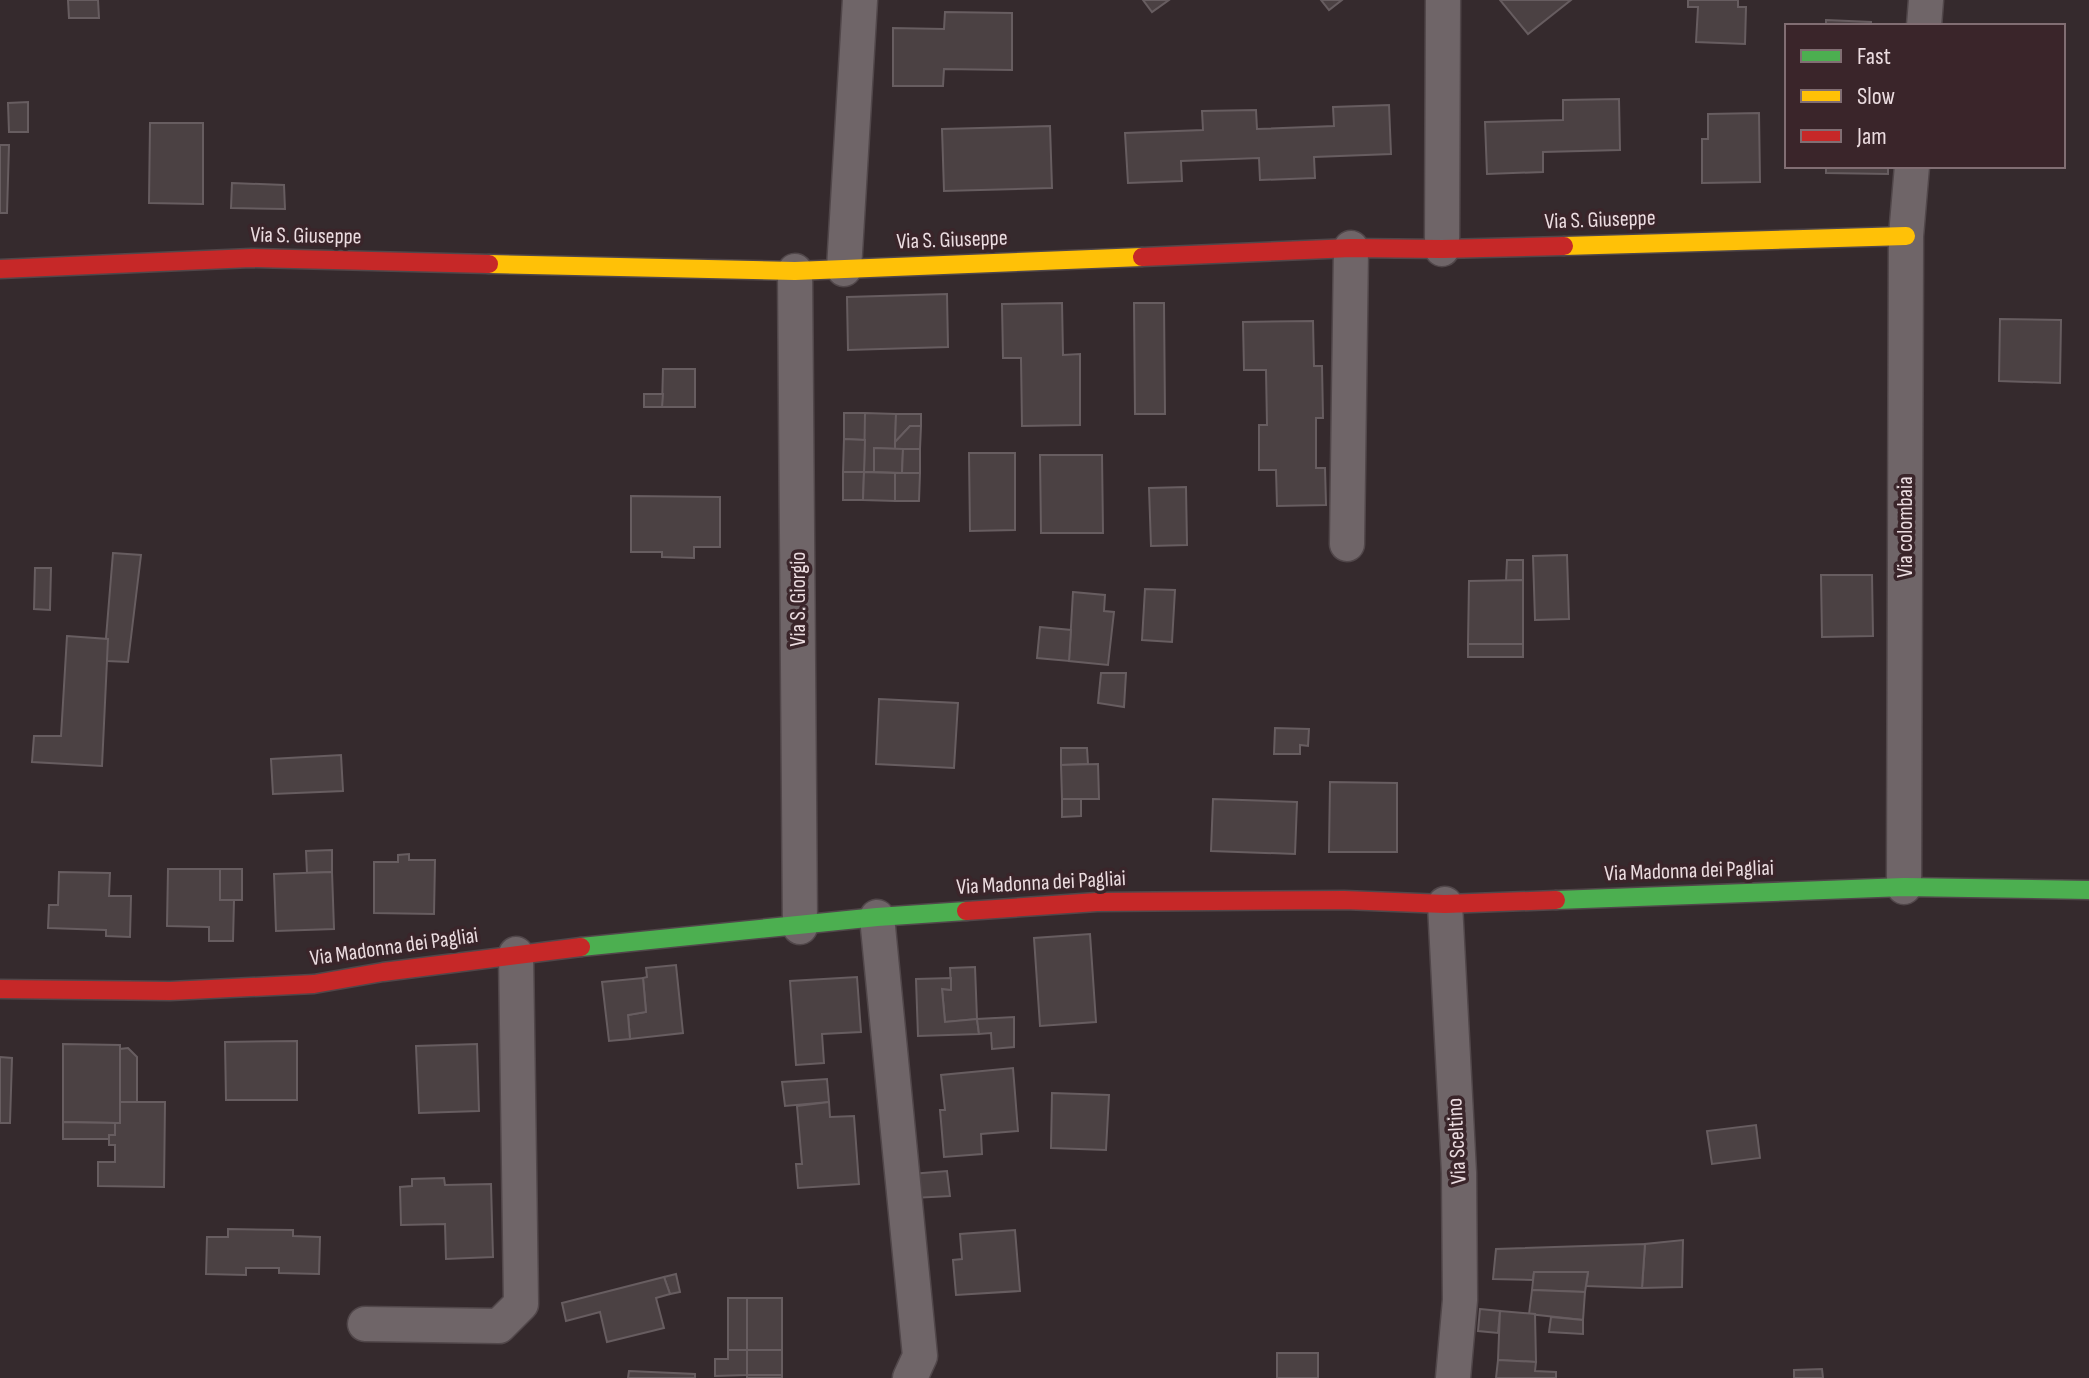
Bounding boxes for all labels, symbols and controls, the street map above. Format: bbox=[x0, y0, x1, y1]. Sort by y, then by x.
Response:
legend bbox=[1785, 24, 2065, 168]
text: Fast bbox=[1857, 42, 1891, 71]
text: Slow bbox=[1857, 82, 1895, 111]
text: Jam bbox=[1856, 122, 1887, 151]
street label: Via S. Giuseppe bbox=[1544, 205, 1656, 235]
street label: Via S. Giuseppe bbox=[250, 222, 362, 250]
street label: Via S. Giuseppe bbox=[896, 225, 1008, 255]
street label: Via colombaia bbox=[1892, 476, 1919, 578]
street label: Via S. Giorgio bbox=[785, 552, 812, 647]
street label: Via Madonna dei Pagliai bbox=[1604, 855, 1774, 887]
street label: Via Madonna dei Pagliai bbox=[956, 865, 1126, 901]
street label: Via Madonna dei Pagliai bbox=[308, 922, 480, 972]
street label: Via Sceltino bbox=[1441, 1097, 1473, 1185]

